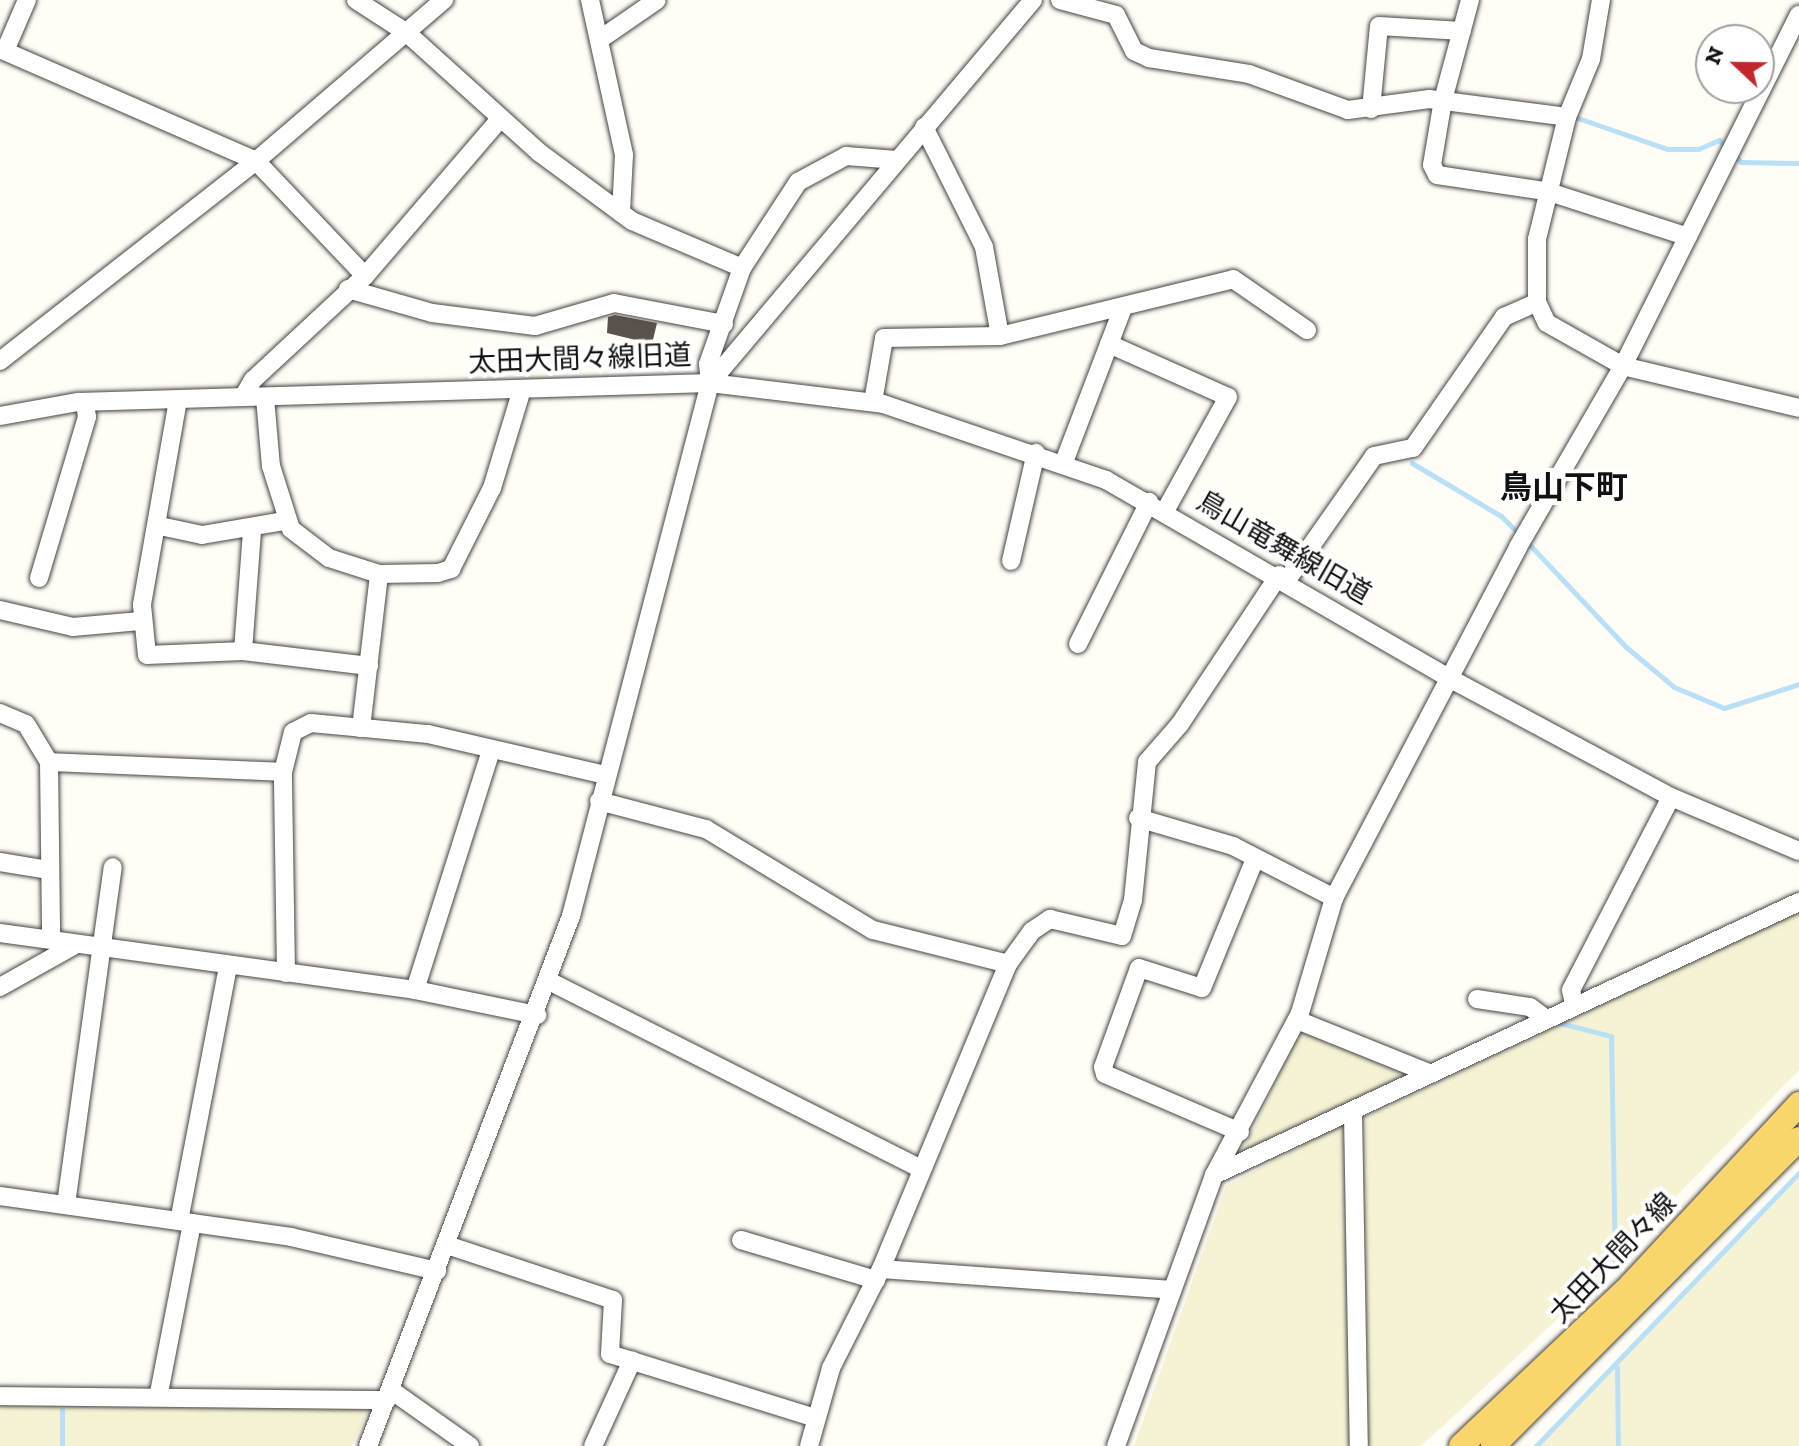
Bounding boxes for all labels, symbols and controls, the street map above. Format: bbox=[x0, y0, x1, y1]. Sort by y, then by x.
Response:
north arrow bbox=[1695, 24, 1775, 104]
text: N bbox=[1698, 43, 1730, 68]
street label: 太田大間々線旧道 bbox=[467, 338, 693, 380]
district label: 鳥山下町 bbox=[1500, 468, 1628, 506]
street label: 鳥山竜舞線旧道 bbox=[1191, 484, 1377, 612]
street label: 太田大間々線 bbox=[1543, 1186, 1683, 1330]

